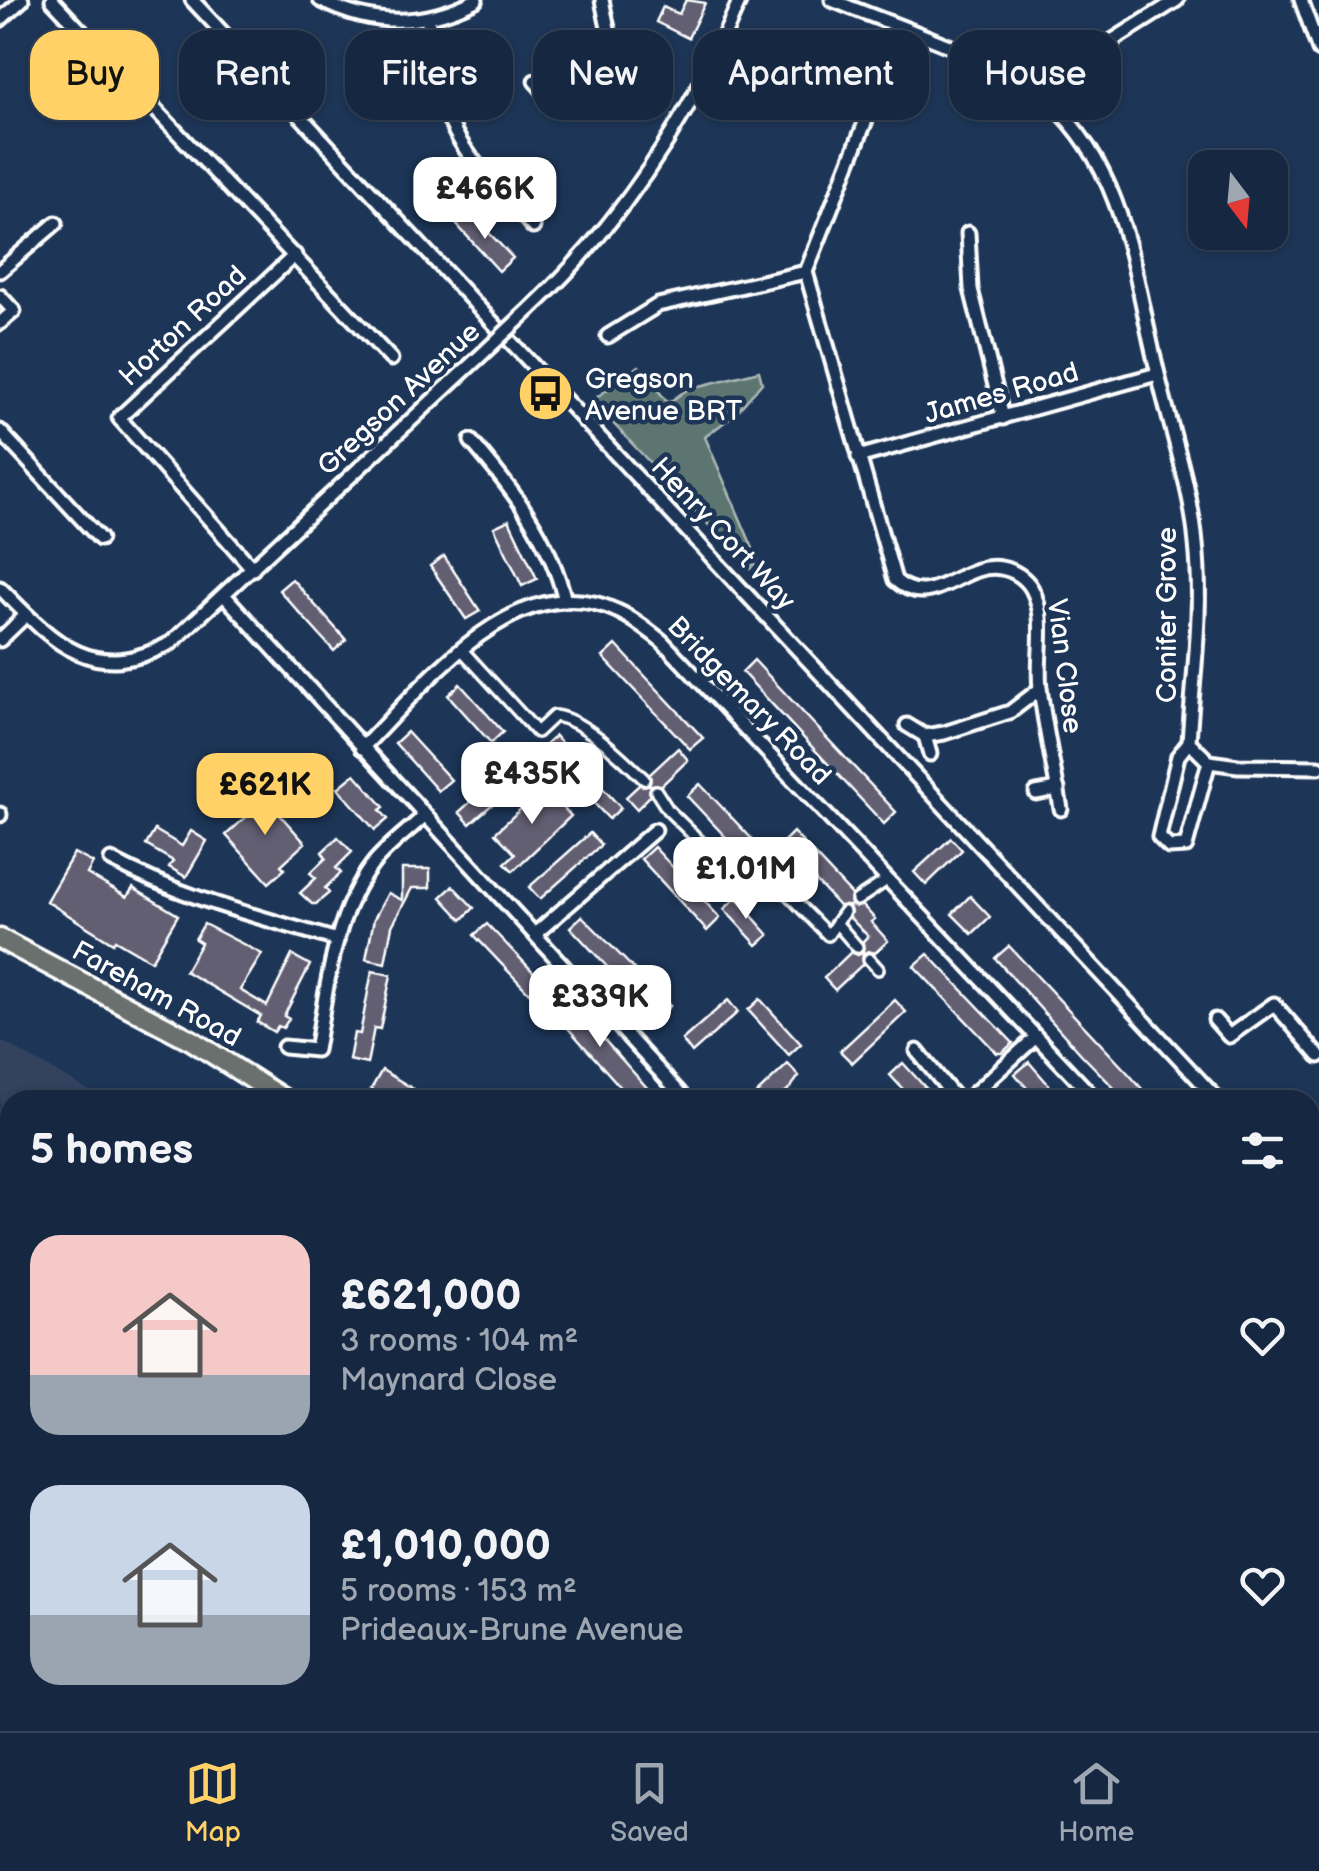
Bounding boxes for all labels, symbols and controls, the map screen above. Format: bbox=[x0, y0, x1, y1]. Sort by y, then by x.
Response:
chip: Buy bbox=[30, 30, 159, 120]
chip: Rent bbox=[179, 30, 325, 120]
chip: Filters bbox=[345, 30, 513, 120]
chip: New bbox=[533, 30, 673, 120]
chip: Apartment bbox=[693, 30, 929, 120]
chip: House bbox=[949, 30, 1121, 120]
north arrow bbox=[1188, 150, 1288, 250]
map controls bbox=[1188, 150, 1288, 250]
pin: £466K bbox=[415, 157, 555, 242]
text: £466K bbox=[435, 170, 535, 209]
street label: Horton Road bbox=[113, 259, 253, 393]
street label: Gregson Avenue bbox=[311, 315, 487, 483]
street label: James Road bbox=[921, 356, 1082, 431]
place label: Gregson Avenue BRT bbox=[585, 363, 743, 428]
bus stop icon: Gregson Avenue BRT bbox=[516, 364, 576, 424]
street label: Henry Cort Way bbox=[644, 451, 802, 617]
street label: Conifer Grove bbox=[1151, 527, 1184, 703]
street label: Vian Close bbox=[1040, 597, 1089, 735]
street label: Bridgemary Road bbox=[660, 610, 838, 792]
pin: £435K bbox=[462, 742, 602, 827]
pin: £621K bbox=[195, 753, 335, 838]
text: £435K bbox=[483, 755, 581, 794]
text: £621K bbox=[218, 766, 312, 805]
pin: £1.01M bbox=[665, 837, 827, 922]
text: £1.01M bbox=[695, 850, 797, 889]
street label: Fareham Road bbox=[66, 934, 246, 1054]
pin: £339K bbox=[530, 965, 670, 1050]
text: £339K bbox=[551, 978, 649, 1017]
icon: filters bbox=[1235, 1123, 1290, 1178]
text: 5 homes bbox=[30, 1125, 193, 1176]
text: £621,000 bbox=[340, 1271, 521, 1322]
icon: home bbox=[110, 1275, 230, 1395]
icon: heart bbox=[1235, 1308, 1290, 1363]
text: 3 rooms · 104 m² bbox=[340, 1322, 578, 1361]
text: Maynard Close bbox=[340, 1361, 557, 1400]
text: £1,010,000 bbox=[340, 1521, 551, 1572]
icon: home bbox=[110, 1525, 230, 1645]
icon: heart bbox=[1235, 1558, 1290, 1613]
text: 5 rooms · 153 m² bbox=[340, 1572, 577, 1611]
text: Prideaux-Brune Avenue bbox=[340, 1611, 683, 1650]
tab: Map bbox=[185, 1756, 241, 1849]
tab: Saved bbox=[610, 1756, 689, 1849]
tab: Home bbox=[1058, 1756, 1134, 1849]

